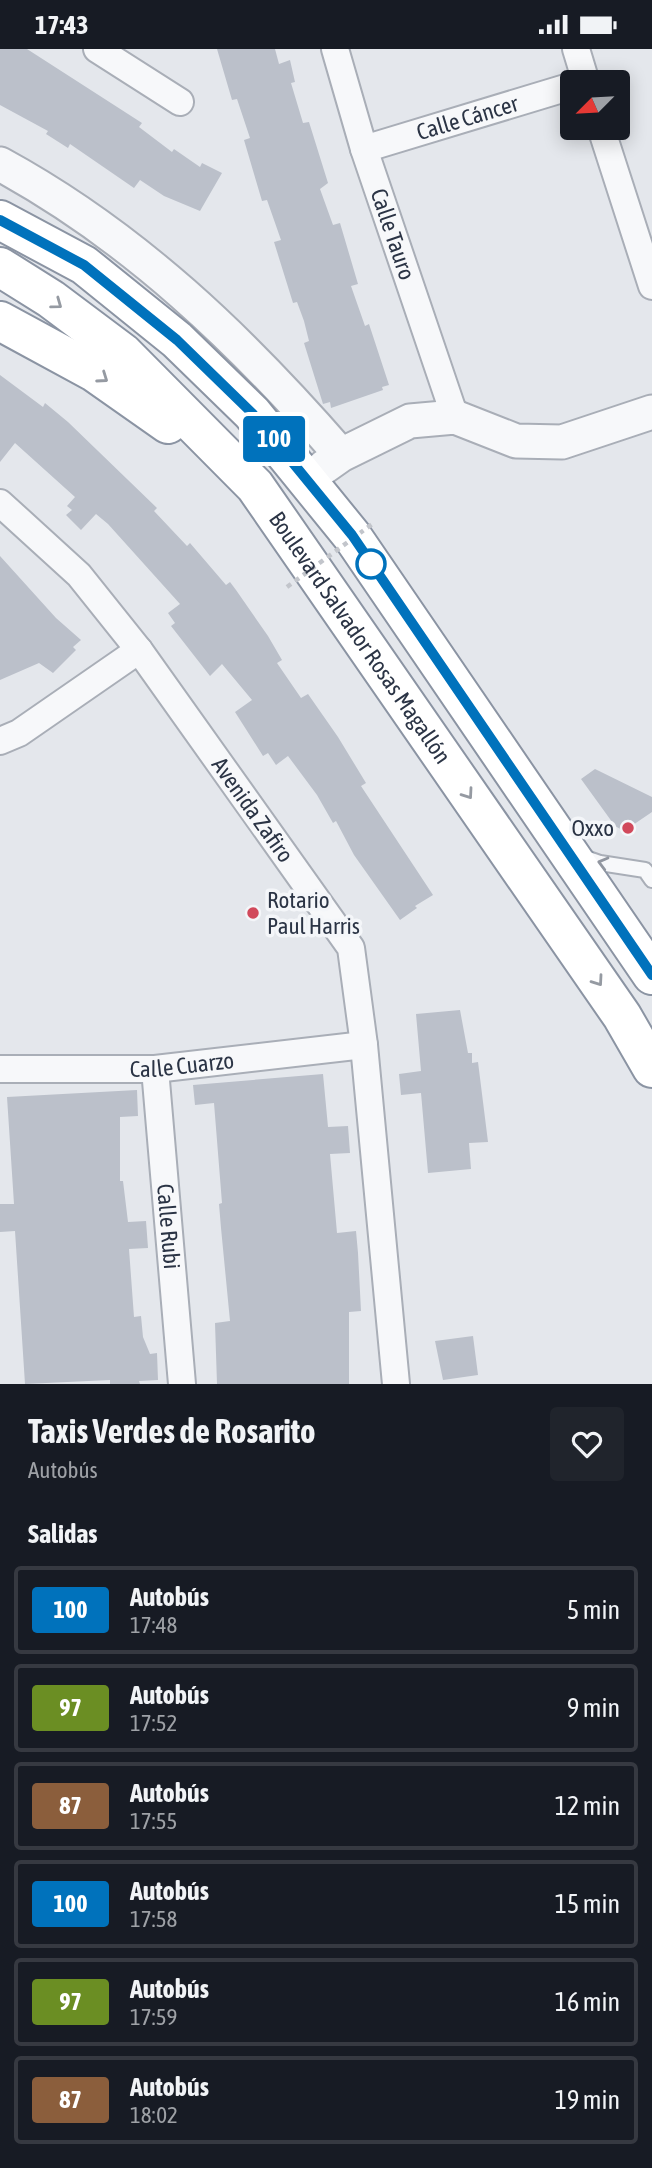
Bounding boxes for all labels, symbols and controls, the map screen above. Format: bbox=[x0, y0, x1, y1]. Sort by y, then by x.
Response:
text: 17:43 bbox=[35, 10, 89, 40]
north arrow bbox=[560, 70, 630, 140]
map controls bbox=[560, 70, 630, 140]
street label: Calle Cáncer bbox=[414, 90, 522, 145]
street label: Calle Tauro bbox=[365, 185, 420, 283]
one-way arrow bbox=[49, 296, 62, 308]
one-way arrow bbox=[95, 370, 108, 382]
line badge: 100 bbox=[234, 416, 314, 462]
text: 100 bbox=[257, 425, 291, 452]
street label: Boulevard Salvador Rosas Magallón bbox=[264, 507, 456, 768]
unlabelled marker bbox=[356, 549, 386, 579]
street label: Avenida Zafiro bbox=[207, 752, 299, 867]
one-way arrow bbox=[460, 786, 472, 799]
place label: Oxxo bbox=[571, 815, 614, 841]
marker: Oxxo bbox=[620, 820, 636, 836]
one-way arrow bbox=[597, 857, 609, 871]
place label: Rotario Paul Harris bbox=[267, 887, 360, 939]
marker: Rotario Paul Harris bbox=[245, 905, 261, 921]
one-way arrow bbox=[590, 973, 602, 986]
street label: Calle Cuarzo bbox=[130, 1047, 235, 1082]
street label: Calle Rubi bbox=[152, 1183, 185, 1270]
button: heart bbox=[550, 1407, 624, 1481]
text: Taxis Verdes de Rosarito bbox=[28, 1412, 315, 1450]
text: Autobús bbox=[28, 1457, 98, 1483]
text: Salidas bbox=[28, 1519, 97, 1549]
text: Autobús bbox=[130, 1582, 209, 1612]
text: 5 min bbox=[567, 1595, 620, 1625]
text: 100 bbox=[54, 1596, 87, 1623]
text: 17:48 bbox=[130, 1612, 177, 1638]
text: Autobús bbox=[130, 1680, 209, 1710]
text: 9 min bbox=[567, 1693, 620, 1723]
text: 97 bbox=[59, 1694, 82, 1721]
text: 17:52 bbox=[130, 1710, 177, 1736]
text: Autobús bbox=[130, 1778, 209, 1808]
text: 12 min bbox=[555, 1791, 620, 1821]
text: 87 bbox=[59, 1792, 82, 1819]
text: 17:55 bbox=[130, 1808, 177, 1834]
text: Autobús bbox=[130, 1876, 209, 1906]
text: 15 min bbox=[555, 1889, 620, 1919]
text: 100 bbox=[54, 1890, 87, 1917]
text: 17:58 bbox=[130, 1906, 177, 1932]
text: Autobús bbox=[130, 1974, 209, 2004]
text: 16 min bbox=[555, 1987, 620, 2017]
text: 97 bbox=[59, 1988, 82, 2015]
text: 17:59 bbox=[130, 2004, 177, 2030]
text: Autobús bbox=[130, 2072, 209, 2102]
text: 19 min bbox=[555, 2085, 620, 2115]
text: 87 bbox=[59, 2086, 82, 2113]
text: 18:02 bbox=[130, 2102, 178, 2128]

